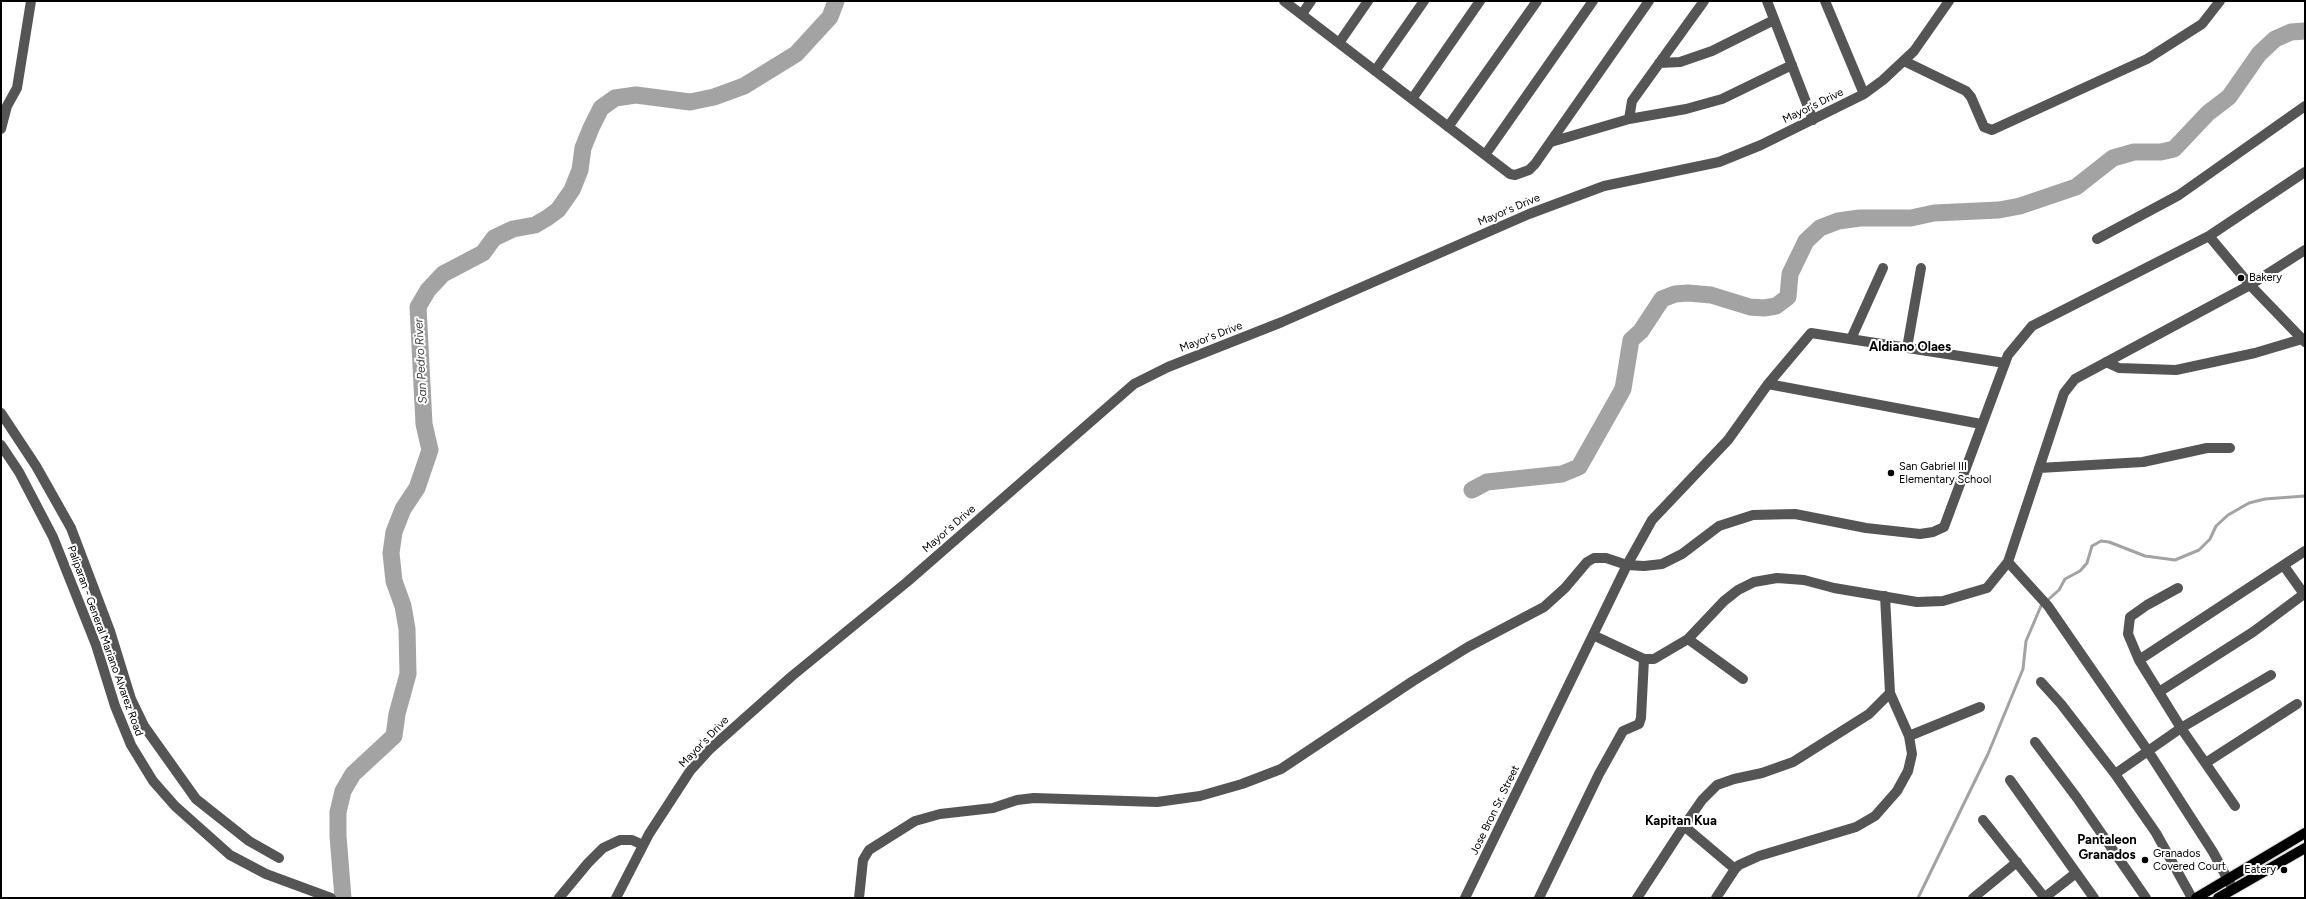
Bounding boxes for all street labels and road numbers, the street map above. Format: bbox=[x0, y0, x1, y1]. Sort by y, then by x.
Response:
street label: Mayor's Drive bbox=[1780, 86, 1846, 126]
street label: Mayor's Drive bbox=[1476, 191, 1542, 229]
street label: Mayor's Drive bbox=[1178, 319, 1244, 355]
street label: Mayor's Drive bbox=[920, 502, 978, 556]
street label: Paliparan - General Mariano Alvarez Road bbox=[64, 544, 146, 738]
street label: Mayor's Drive bbox=[676, 714, 732, 770]
street label: Jose Bron Sr. Street bbox=[1468, 763, 1522, 857]

